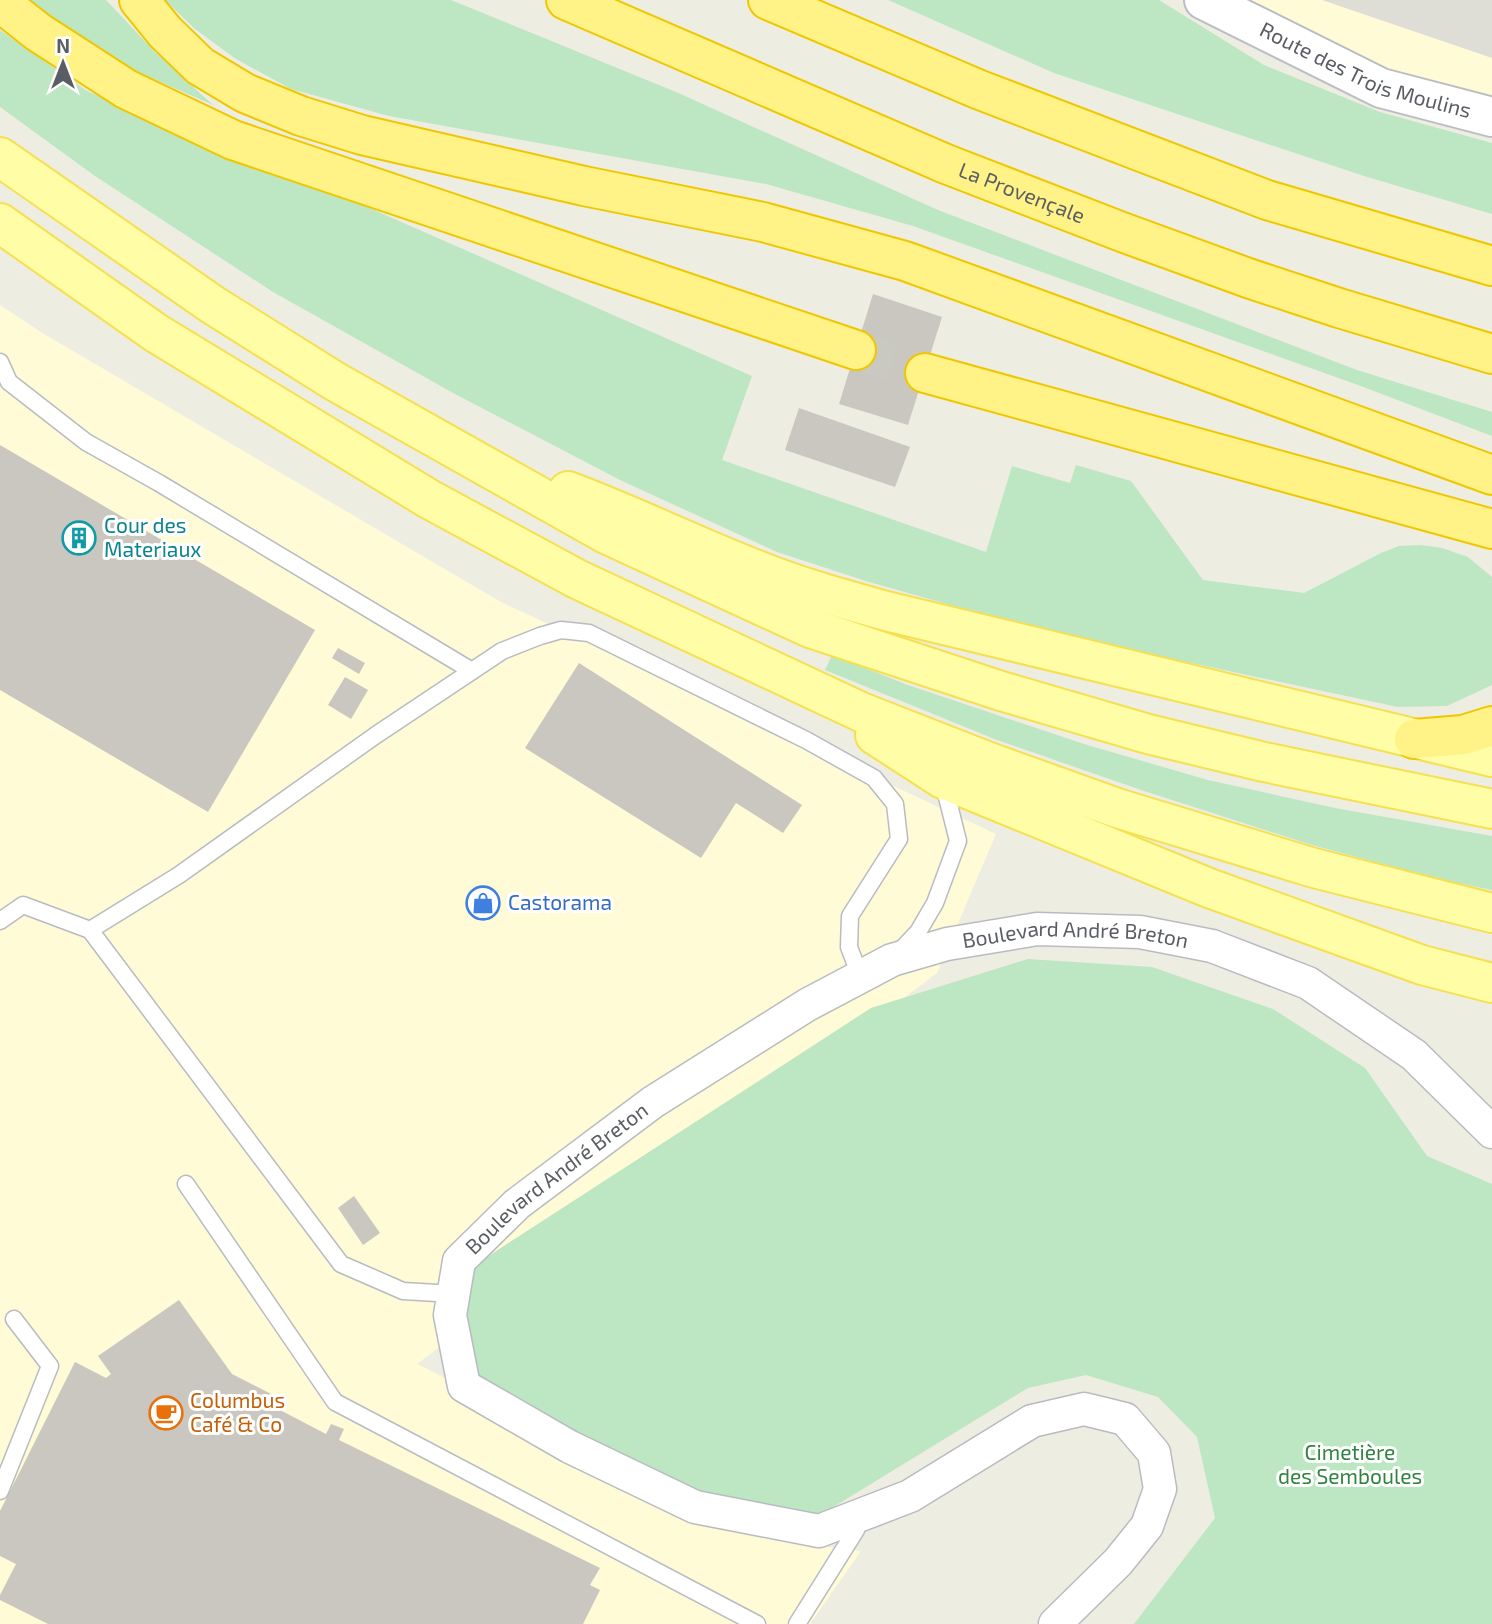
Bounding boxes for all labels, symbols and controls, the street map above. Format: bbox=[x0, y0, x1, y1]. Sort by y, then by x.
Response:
street label: Route des Trois Moulins bbox=[1256, 16, 1474, 122]
north arrow bbox=[28, 28, 98, 98]
text: N bbox=[56, 34, 70, 57]
street label: La Provençale bbox=[956, 156, 1089, 228]
place label: Cour des Materiaux bbox=[104, 512, 201, 561]
building icon: Cour des Materiaux bbox=[60, 519, 98, 557]
shop icon: Castorama bbox=[464, 884, 502, 922]
place label: Castorama bbox=[508, 889, 612, 914]
street label: Boulevard André Breton bbox=[960, 915, 1191, 952]
street label: Boulevard André Breton bbox=[460, 1096, 652, 1259]
place label: Columbus Café & Co bbox=[190, 1387, 285, 1436]
cafe icon: Columbus Café & Co bbox=[147, 1394, 185, 1432]
park label: Cimetière des Semboules bbox=[1278, 1439, 1422, 1488]

